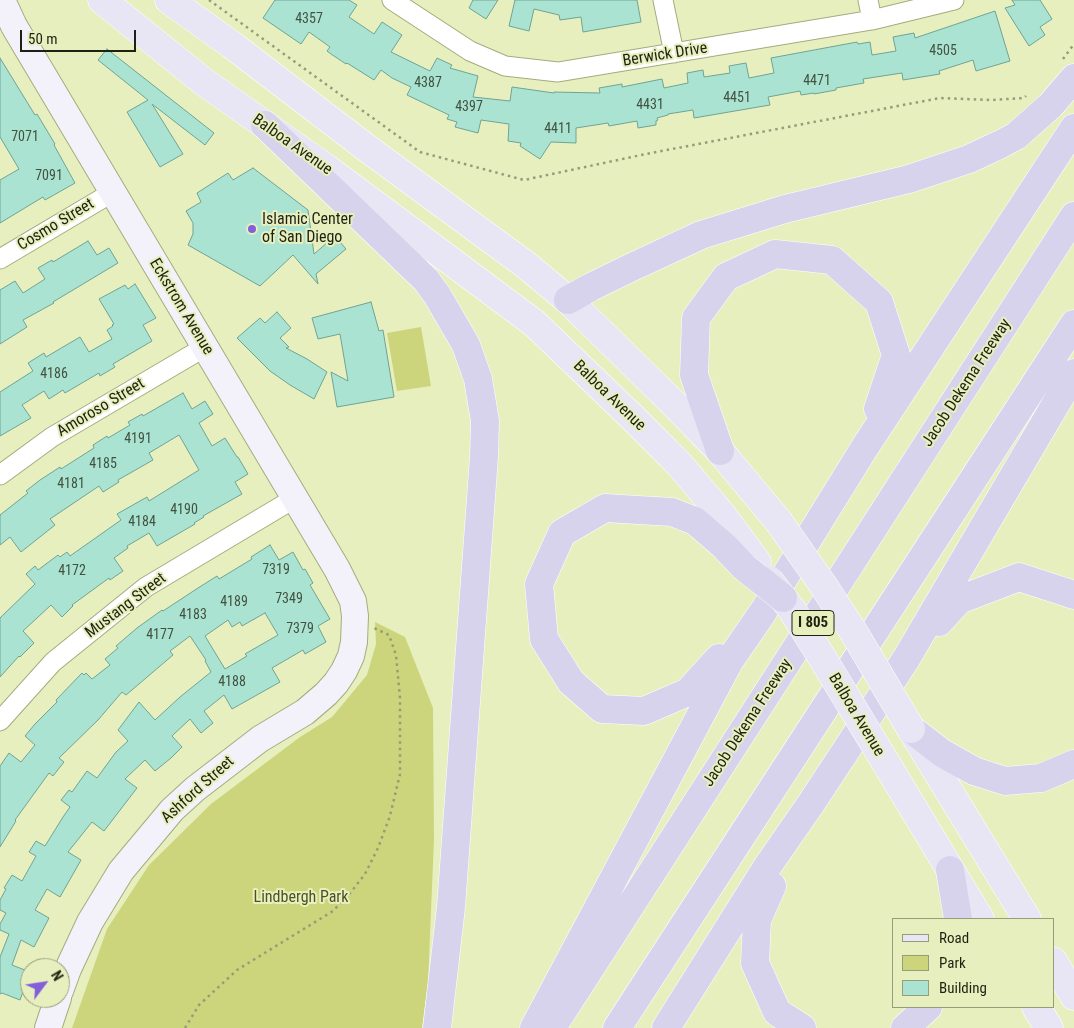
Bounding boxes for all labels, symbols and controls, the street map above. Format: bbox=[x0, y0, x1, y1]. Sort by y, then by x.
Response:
house number: 4357 bbox=[295, 11, 323, 27]
scale bar bbox=[22, 20, 139, 52]
text: 50 m bbox=[28, 30, 58, 48]
street label: Berwick Drive bbox=[621, 39, 709, 71]
house number: 4505 bbox=[929, 43, 957, 59]
house number: 4471 bbox=[803, 73, 831, 89]
house number: 4387 bbox=[414, 75, 442, 91]
house number: 4451 bbox=[723, 90, 751, 106]
house number: 4431 bbox=[636, 97, 664, 113]
house number: 4397 bbox=[455, 99, 483, 115]
street label: Balboa Avenue bbox=[248, 110, 336, 180]
house number: 4411 bbox=[544, 121, 572, 137]
house number: 7071 bbox=[11, 129, 39, 145]
house number: 7091 bbox=[35, 168, 63, 184]
street label: Cosmo Street bbox=[14, 195, 98, 255]
place label: Islamic Center of San Diego bbox=[262, 210, 353, 248]
marker: Islamic Center of San Diego bbox=[246, 223, 258, 235]
street label: Eckstrom Avenue bbox=[145, 255, 217, 359]
street label: Jacob Dekema Freeway bbox=[918, 315, 1016, 451]
street label: Balboa Avenue bbox=[569, 357, 649, 435]
house number: 4186 bbox=[40, 366, 68, 382]
street label: Amoroso Street bbox=[54, 374, 148, 442]
house number: 4191 bbox=[124, 431, 152, 447]
house number: 4185 bbox=[89, 456, 117, 472]
house number: 4181 bbox=[57, 476, 85, 492]
house number: 4190 bbox=[170, 502, 198, 518]
house number: 4184 bbox=[128, 514, 156, 530]
house number: 7319 bbox=[262, 562, 290, 578]
house number: 4172 bbox=[58, 563, 86, 579]
street label: Mustang Street bbox=[82, 569, 170, 643]
house number: 7349 bbox=[275, 591, 303, 607]
house number: 4189 bbox=[220, 594, 248, 610]
house number: 4183 bbox=[179, 607, 207, 623]
road number: I 805 bbox=[792, 610, 834, 636]
house number: 7379 bbox=[286, 621, 314, 637]
house number: 4177 bbox=[146, 627, 174, 643]
street label: Jacob Dekema Freeway bbox=[699, 655, 797, 791]
street label: Balboa Avenue bbox=[824, 670, 888, 760]
house number: 4188 bbox=[218, 674, 246, 690]
street label: Ashford Street bbox=[158, 752, 238, 828]
park label: Lindbergh Park bbox=[254, 888, 348, 908]
legend bbox=[892, 918, 1054, 1008]
text: Road bbox=[939, 929, 969, 947]
text: Park bbox=[939, 954, 966, 972]
north arrow bbox=[20, 958, 70, 1008]
text: N bbox=[48, 968, 66, 984]
text: Building bbox=[939, 979, 987, 997]

